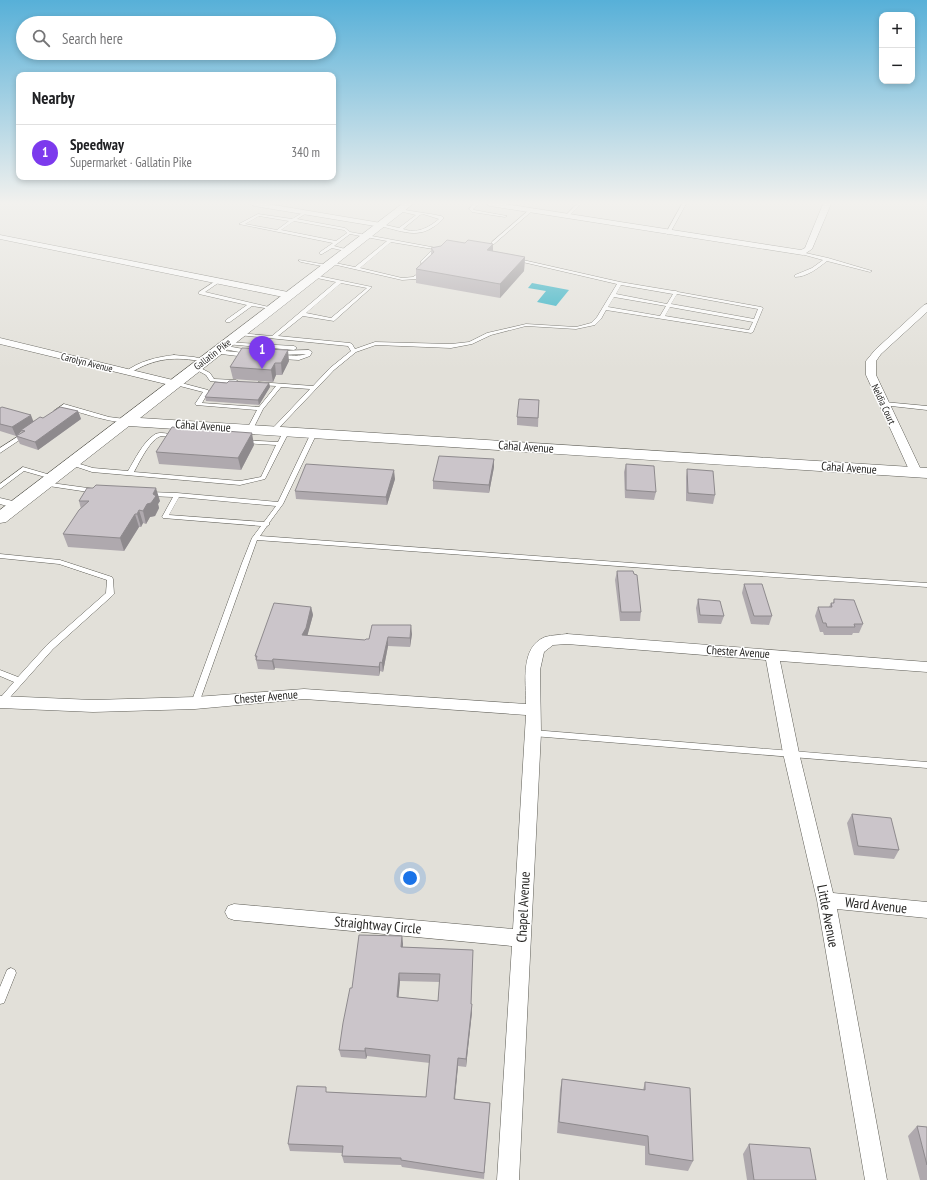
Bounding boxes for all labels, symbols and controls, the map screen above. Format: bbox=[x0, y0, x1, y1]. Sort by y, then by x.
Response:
map controls bbox=[879, 12, 915, 84]
button: + bbox=[879, 12, 915, 48]
search box bbox=[16, 16, 336, 60]
icon: search bbox=[30, 27, 52, 49]
text: Search here bbox=[62, 29, 123, 48]
button: − bbox=[879, 48, 915, 84]
text: Nearby bbox=[32, 87, 75, 109]
text: Speedway bbox=[70, 135, 124, 154]
text: 1 bbox=[42, 144, 48, 161]
text: 340 m bbox=[291, 144, 320, 161]
text: Supermarket · Gallatin Pike bbox=[70, 154, 192, 171]
street label: Gallatin Pike bbox=[191, 336, 233, 373]
pin: 1 bbox=[249, 336, 275, 369]
street label: Carolyn Avenue bbox=[60, 350, 114, 375]
street label: Neldia Court bbox=[869, 382, 899, 427]
street label: Cahal Avenue bbox=[175, 416, 231, 435]
street label: Cahal Avenue bbox=[498, 437, 554, 456]
street label: Cahal Avenue bbox=[821, 458, 877, 477]
street label: Chester Avenue bbox=[706, 642, 770, 661]
street label: Chester Avenue bbox=[234, 686, 298, 707]
your location bbox=[400, 868, 420, 888]
street label: Chapel Avenue bbox=[512, 871, 534, 943]
street label: Little Avenue bbox=[813, 883, 843, 949]
street label: Ward Avenue bbox=[844, 893, 908, 917]
street label: Straightway Circle bbox=[334, 912, 423, 938]

